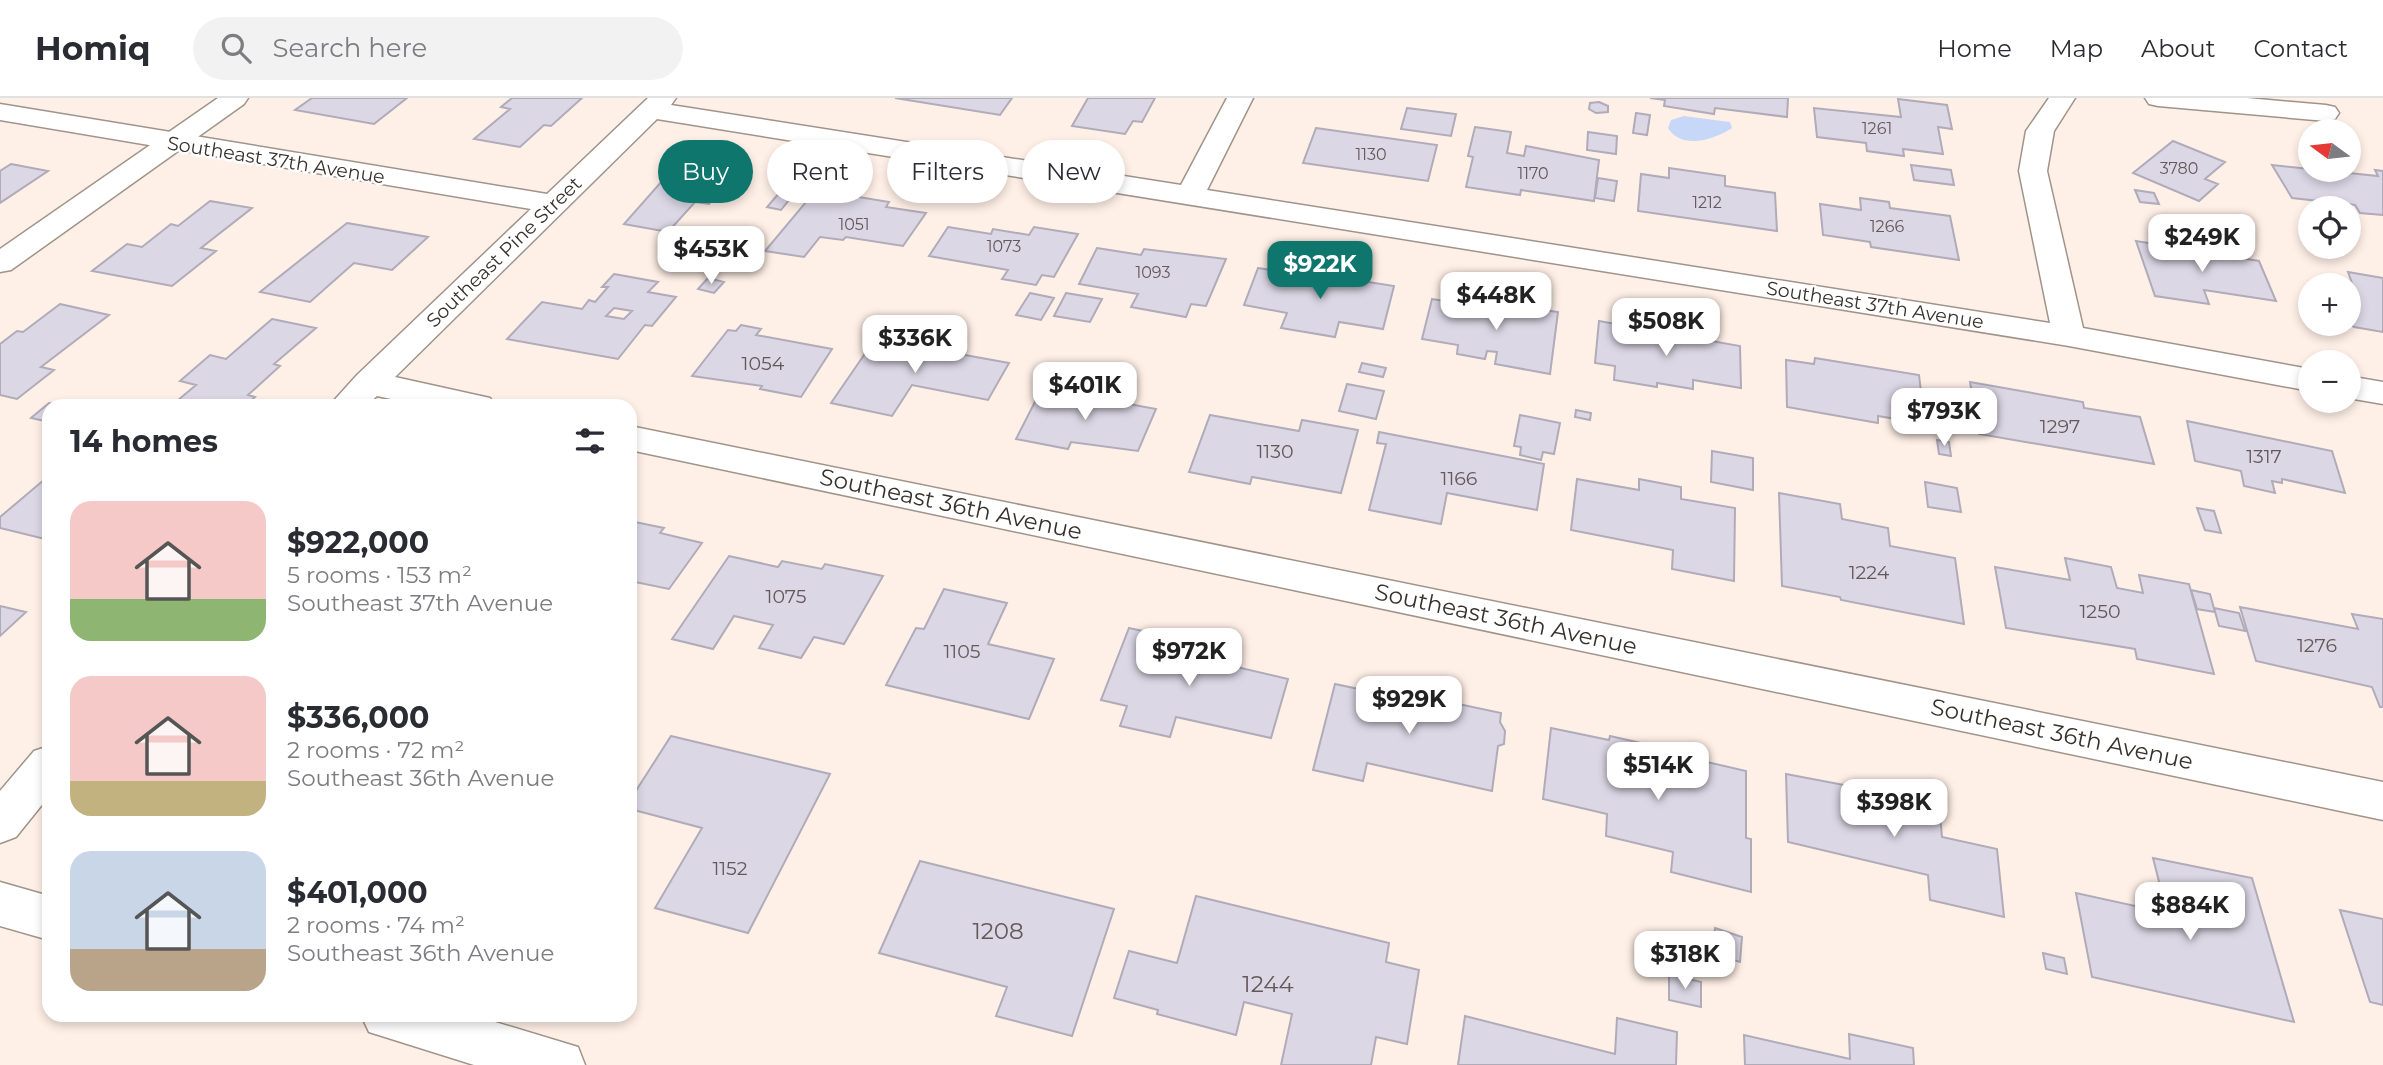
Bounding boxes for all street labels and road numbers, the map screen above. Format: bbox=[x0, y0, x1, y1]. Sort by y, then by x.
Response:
street label: Southeast 37th Avenue bbox=[166, 131, 386, 189]
street label: Southeast Pine Street bbox=[422, 172, 587, 332]
street label: Southeast 37th Avenue bbox=[1765, 276, 1985, 334]
street label: Southeast 36th Avenue bbox=[817, 463, 1085, 545]
street label: Southeast 36th Avenue bbox=[1372, 578, 1640, 660]
street label: Southeast 36th Avenue bbox=[1928, 693, 2196, 775]

